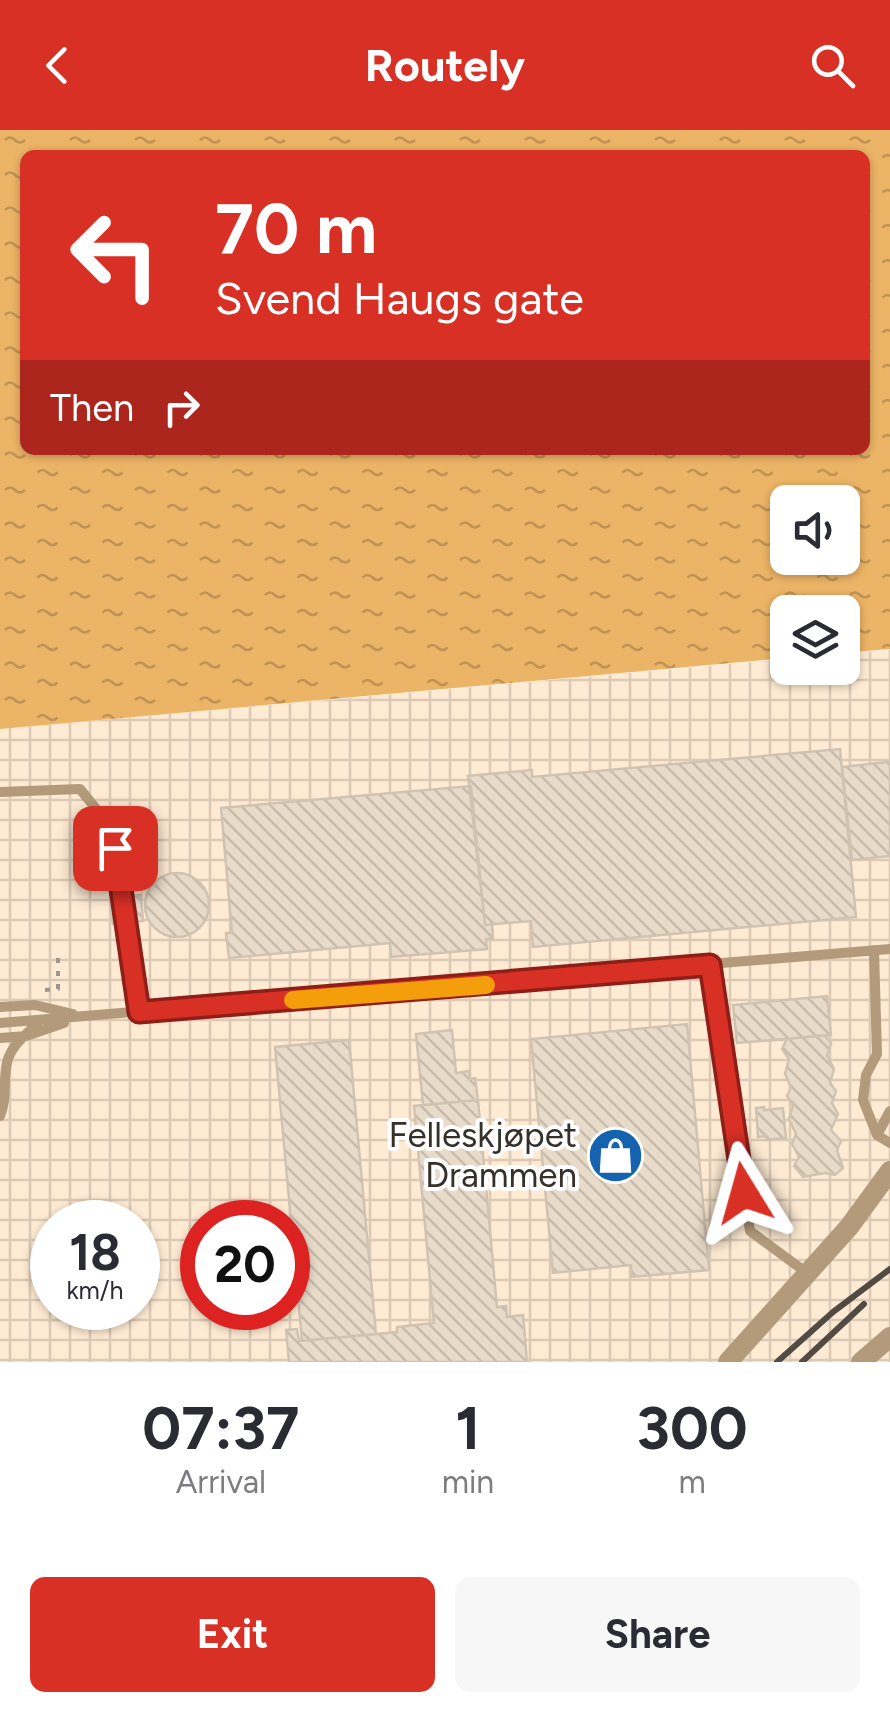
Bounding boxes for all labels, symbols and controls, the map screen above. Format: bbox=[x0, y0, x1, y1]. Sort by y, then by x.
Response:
icon: back bbox=[30, 38, 85, 93]
text: Routely bbox=[365, 38, 525, 92]
icon: search bbox=[805, 38, 860, 93]
text: 70 m bbox=[215, 186, 377, 271]
icon: left bbox=[50, 190, 180, 320]
text: Svend Haugs gate bbox=[215, 271, 584, 325]
icon: right bbox=[154, 380, 209, 435]
text: Then bbox=[50, 385, 134, 431]
map controls bbox=[770, 485, 860, 685]
button: sound bbox=[770, 485, 860, 575]
button: layers bbox=[770, 595, 860, 685]
pin bbox=[73, 806, 158, 891]
icon: arrive bbox=[88, 821, 143, 876]
place label: Felleskjøpet Drammen bbox=[389, 1114, 577, 1196]
shop icon: Felleskjøpet Drammen bbox=[586, 1125, 646, 1185]
position arrow bbox=[692, 1141, 796, 1245]
speed limit sign: 20 bbox=[180, 1200, 310, 1330]
text: 18 bbox=[69, 1222, 121, 1283]
text: km/h bbox=[66, 1275, 124, 1305]
text: 07:37 bbox=[142, 1392, 299, 1464]
text: 1 bbox=[455, 1392, 481, 1464]
text: 300 bbox=[637, 1392, 748, 1464]
text: Arrival bbox=[176, 1463, 266, 1501]
text: min bbox=[442, 1463, 494, 1501]
text: m bbox=[678, 1463, 706, 1501]
button: Exit bbox=[30, 1577, 435, 1692]
button: Share bbox=[455, 1577, 860, 1692]

